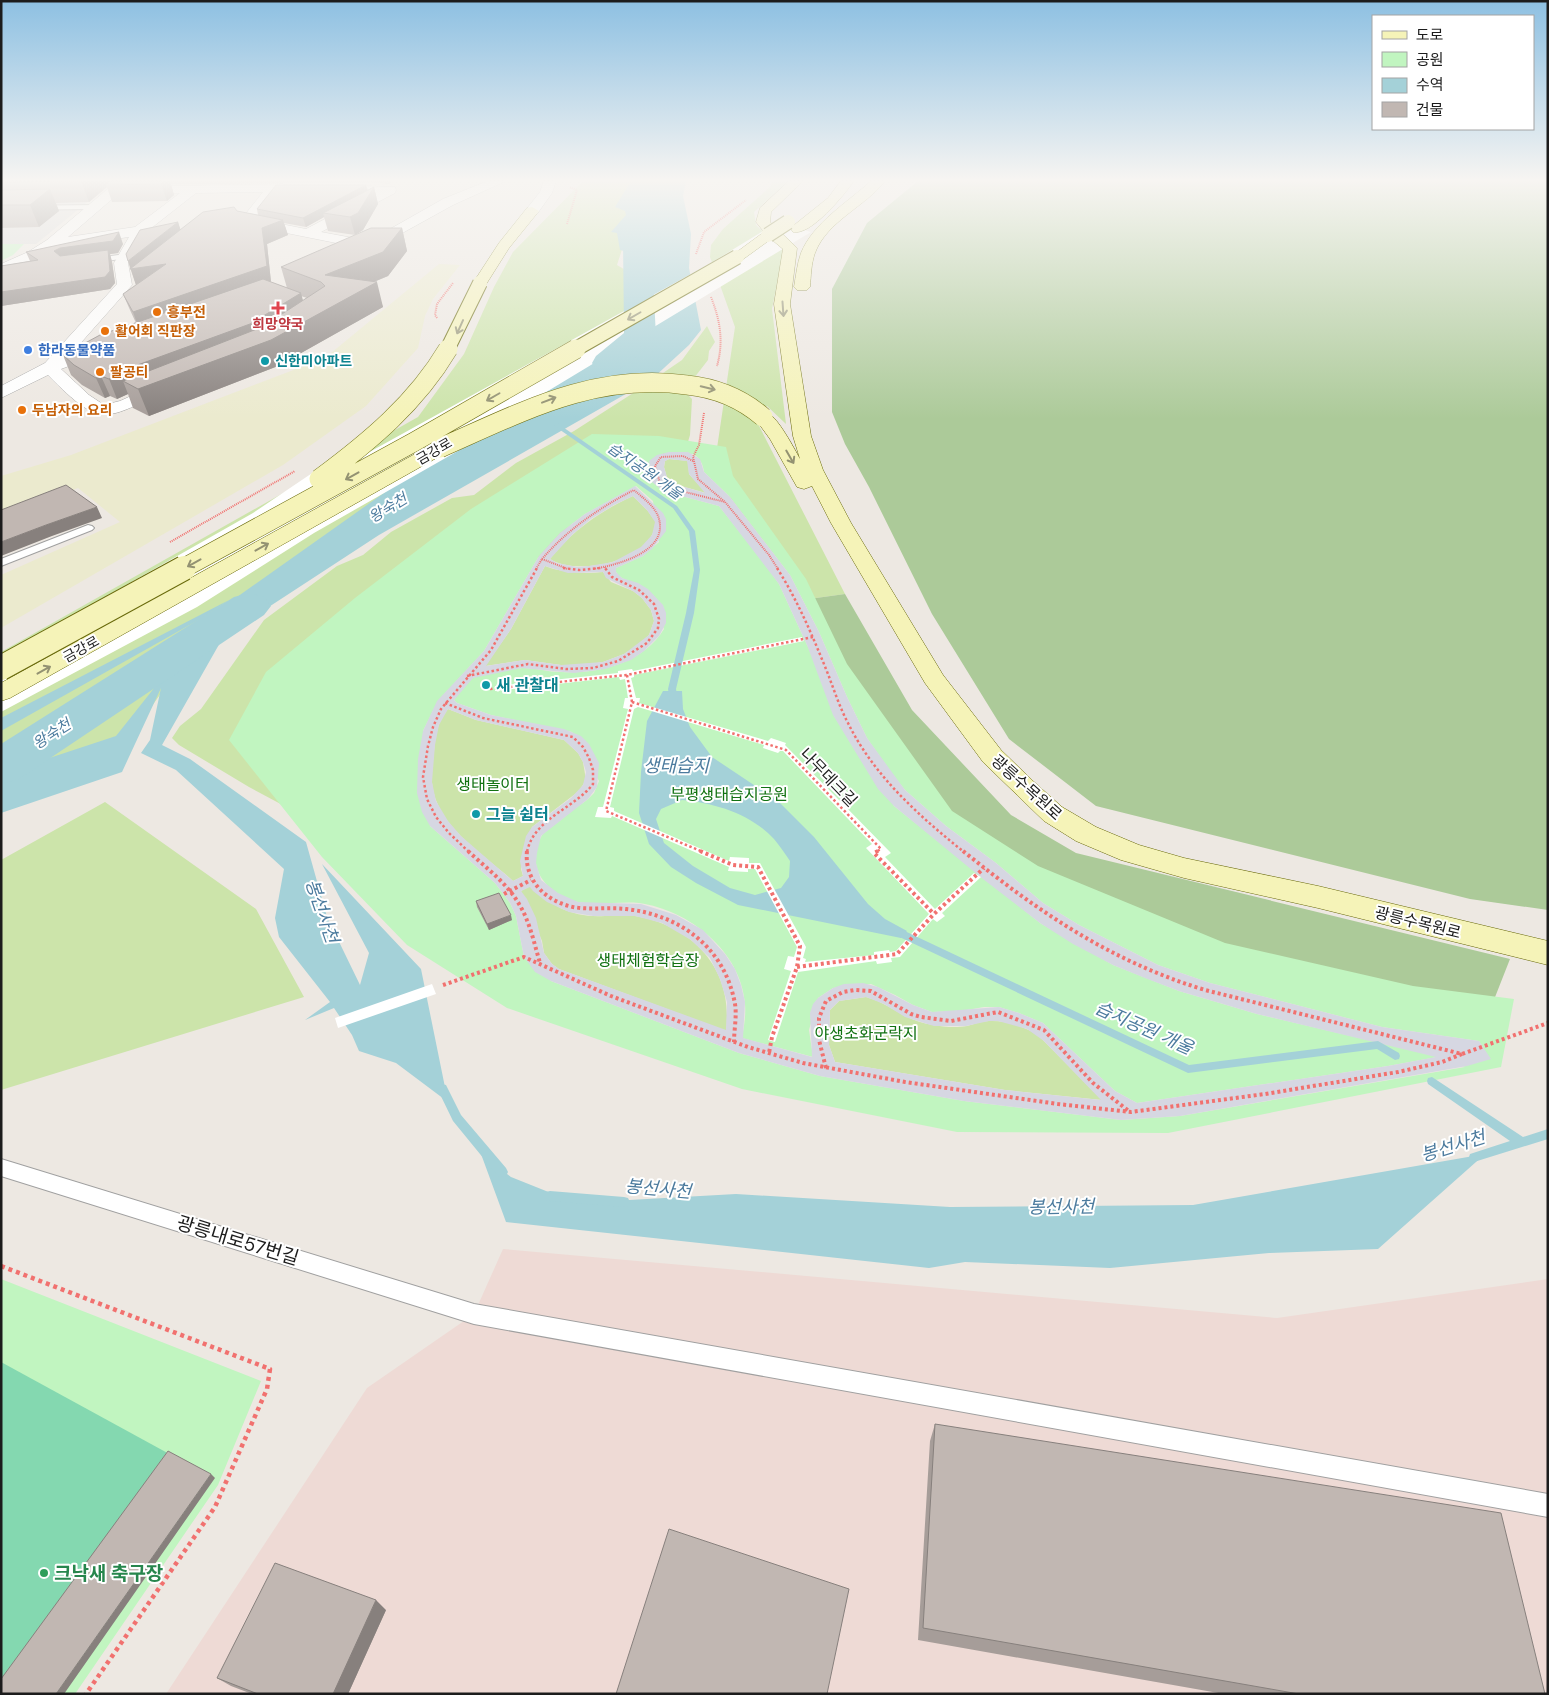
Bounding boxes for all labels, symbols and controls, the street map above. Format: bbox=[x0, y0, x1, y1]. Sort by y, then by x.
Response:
legend bbox=[1372, 15, 1534, 130]
text: 도로 bbox=[1416, 25, 1444, 45]
text: 공원 bbox=[1416, 50, 1444, 70]
text: 수역 bbox=[1416, 75, 1444, 95]
text: 건물 bbox=[1416, 100, 1444, 120]
one-way arrow bbox=[779, 301, 788, 317]
marker: 희망약국 bbox=[272, 302, 284, 314]
place label: 흥부전 bbox=[167, 303, 206, 321]
marker: 흥부전 bbox=[151, 306, 163, 318]
one-way arrow bbox=[628, 311, 642, 321]
place label: 희망약국 bbox=[252, 315, 304, 333]
one-way arrow bbox=[454, 319, 464, 334]
place label: 활어회 직판장 bbox=[115, 322, 196, 340]
marker: 활어회 직판장 bbox=[99, 325, 111, 337]
place label: 한라동물약품 bbox=[38, 341, 115, 359]
marker: 한라동물약품 bbox=[22, 344, 34, 356]
place label: 신한미아파트 bbox=[275, 352, 352, 370]
marker: 신한미아파트 bbox=[259, 355, 271, 367]
place label: 팔공티 bbox=[110, 363, 149, 381]
marker: 팔공티 bbox=[94, 366, 106, 378]
one-way arrow bbox=[700, 384, 716, 393]
one-way arrow bbox=[487, 392, 501, 402]
one-way arrow bbox=[541, 395, 556, 405]
place label: 두남자의 요리 bbox=[32, 401, 113, 419]
marker: 두남자의 요리 bbox=[16, 404, 28, 416]
street label: 금강로 bbox=[413, 433, 455, 468]
water label: 습지공원 개울 bbox=[604, 438, 687, 505]
one-way arrow bbox=[785, 449, 795, 464]
one-way arrow bbox=[344, 471, 359, 481]
water label: 왕숙천 bbox=[365, 488, 413, 527]
one-way arrow bbox=[254, 542, 269, 552]
one-way arrow bbox=[187, 558, 201, 568]
street label: 금강로 bbox=[60, 632, 102, 666]
one-way arrow bbox=[36, 664, 50, 674]
place label: 새 관찰대 bbox=[496, 675, 559, 696]
marker: 새 관찰대 bbox=[480, 679, 492, 691]
water label: 왕숙천 bbox=[29, 713, 77, 754]
street label: 나무데크길 bbox=[796, 744, 862, 811]
street label: 광릉수목원로 bbox=[987, 750, 1067, 825]
water label: 생태습지 bbox=[643, 754, 711, 778]
park label: 생태놀이터 bbox=[456, 774, 530, 795]
park label: 부평생태습지공원 bbox=[670, 784, 788, 805]
place label: 그늘 쉼터 bbox=[486, 804, 549, 825]
marker: 그늘 쉼터 bbox=[470, 808, 482, 820]
water label: 봉선사천 bbox=[300, 876, 345, 949]
street label: 광릉수목원로 bbox=[1372, 902, 1464, 943]
park label: 생태체험학습장 bbox=[596, 950, 700, 971]
water label: 습지공원 개울 bbox=[1091, 996, 1198, 1061]
park label: 야생초화군락지 bbox=[814, 1023, 918, 1044]
water label: 봉선사천 bbox=[1418, 1124, 1491, 1167]
water label: 봉선사천 bbox=[624, 1174, 694, 1204]
water label: 봉선사천 bbox=[1028, 1194, 1097, 1220]
street label: 광릉내로57번길 bbox=[174, 1210, 302, 1271]
place label: 크낙새 축구장 bbox=[54, 1561, 163, 1586]
marker: 크낙새 축구장 bbox=[38, 1567, 50, 1579]

